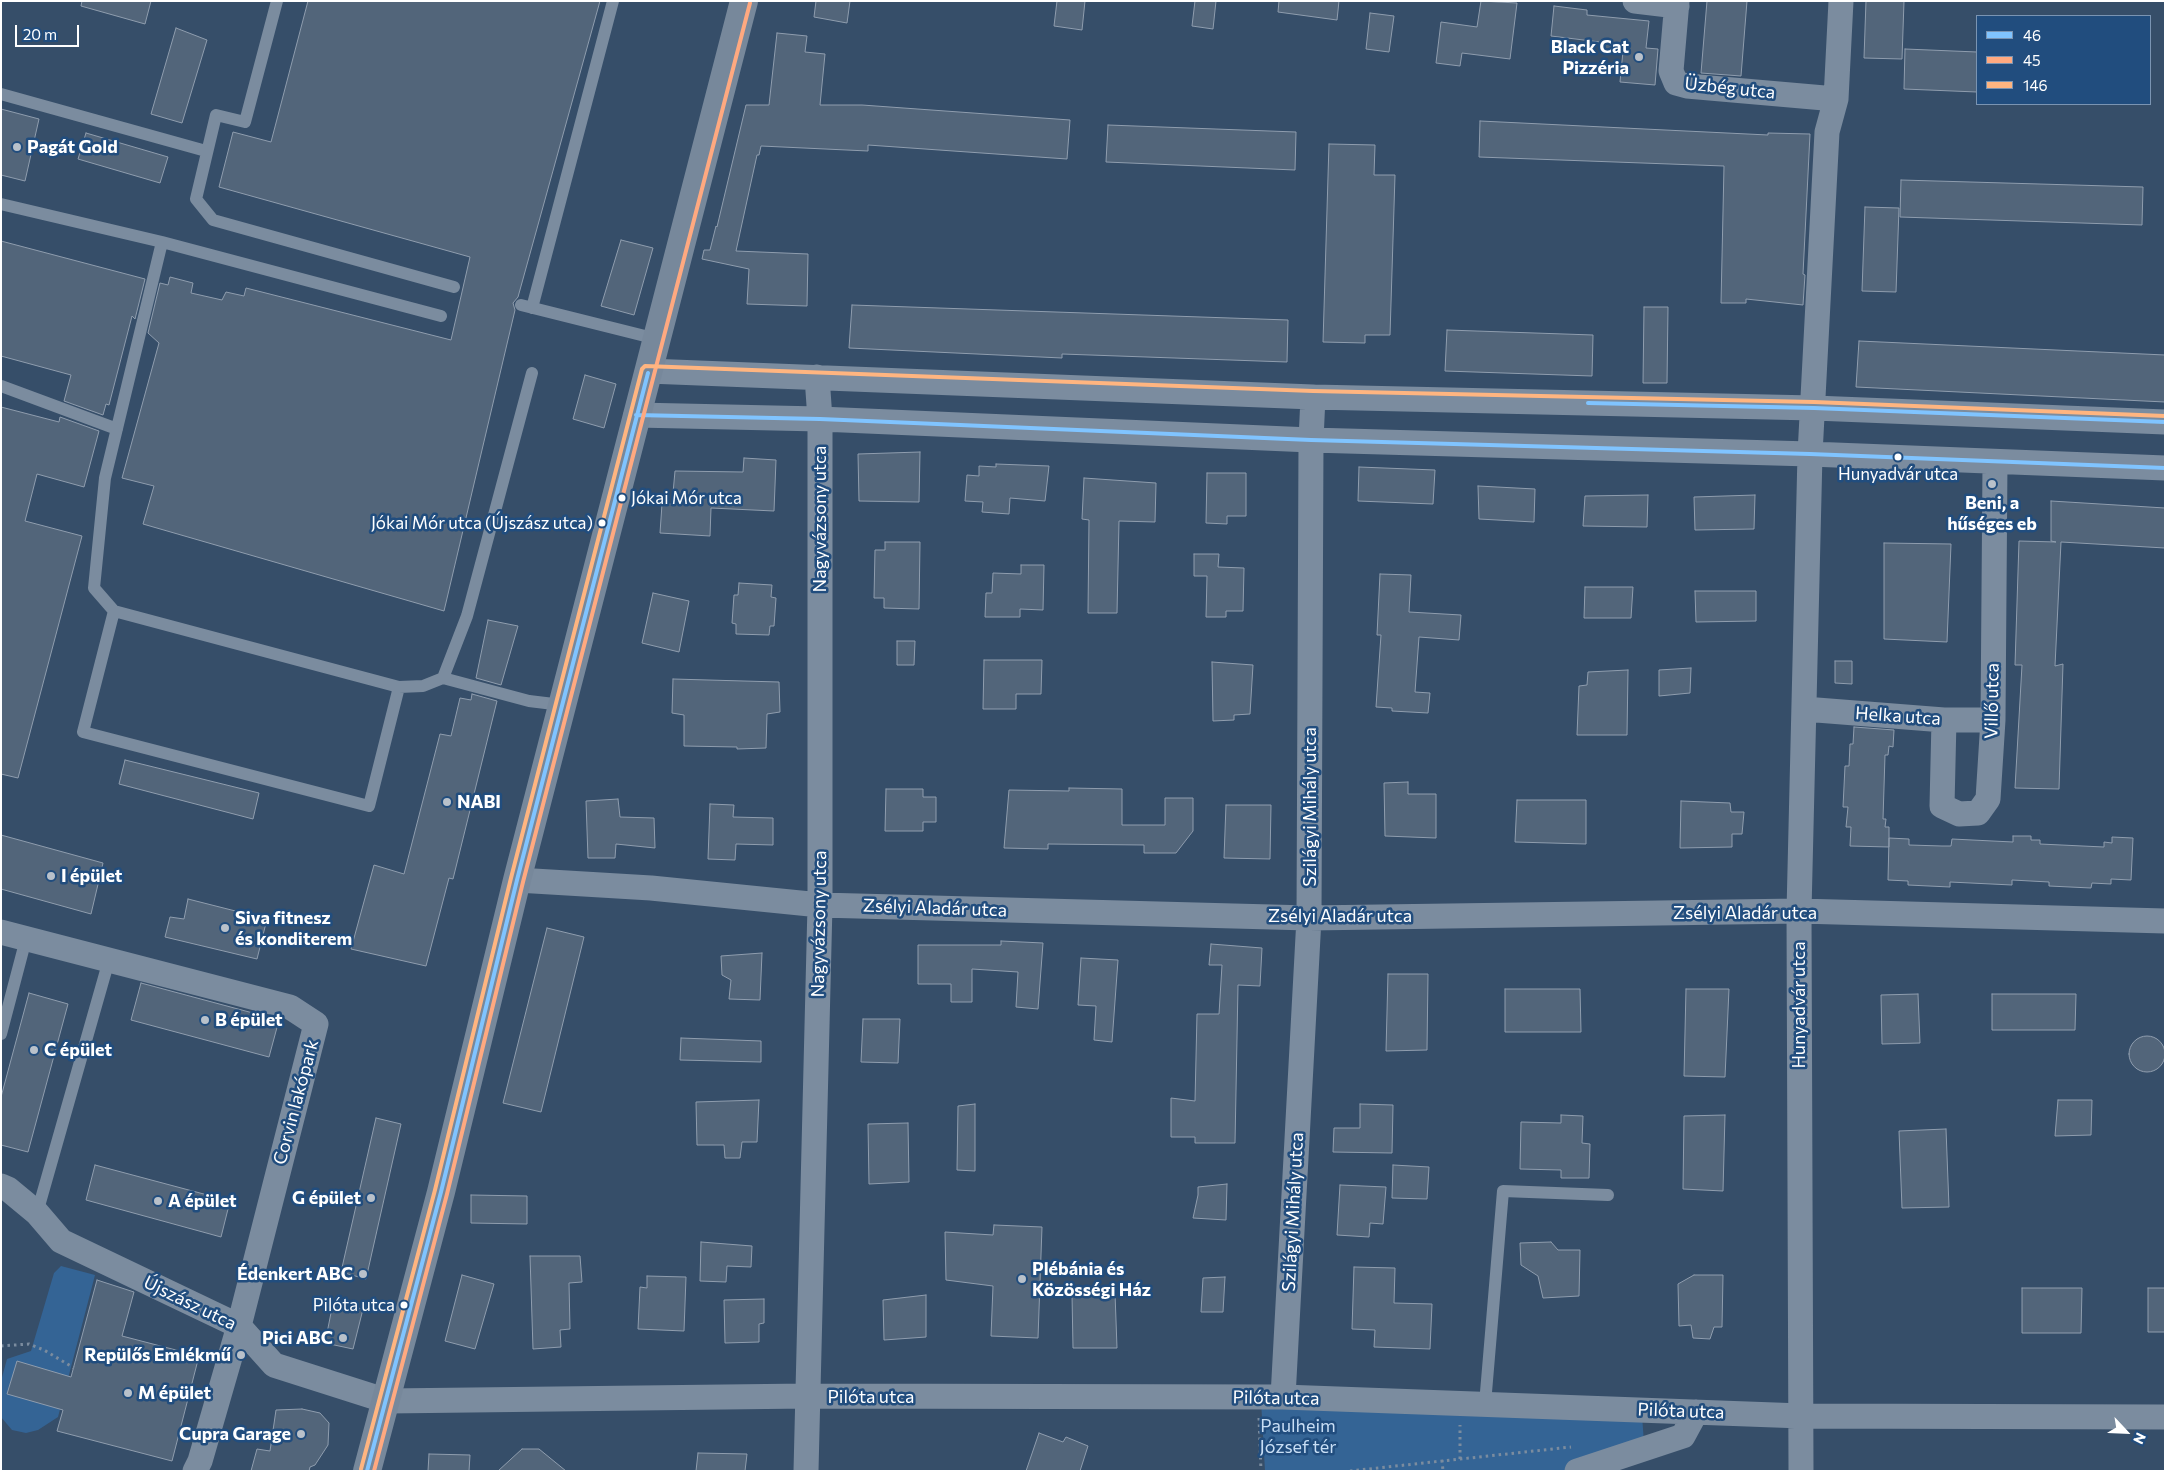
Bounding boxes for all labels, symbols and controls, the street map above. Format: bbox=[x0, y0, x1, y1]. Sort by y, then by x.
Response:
scale bar bbox=[18, 15, 81, 47]
legend bbox=[1976, 15, 2151, 105]
text: 20 m bbox=[23, 25, 57, 43]
text: 46 bbox=[2023, 26, 2041, 44]
place label: Black Cat Pizzéria bbox=[1551, 36, 1629, 78]
marker: Black Cat Pizzéria bbox=[1633, 51, 1645, 63]
text: 45 bbox=[2023, 51, 2041, 69]
street label: Üzbég utca bbox=[1684, 73, 1776, 103]
text: 146 bbox=[2023, 76, 2048, 94]
place label: Pagát Gold bbox=[27, 136, 118, 158]
marker: Pagát Gold bbox=[11, 141, 23, 153]
street label: Nagyvázsony utca bbox=[809, 446, 831, 592]
marker: Hunyadvár utca bbox=[1893, 452, 1903, 462]
place label: Hunyadvár utca bbox=[1838, 464, 1958, 484]
marker: Beni, a hűséges eb bbox=[1986, 478, 1998, 490]
place label: Jókai Mór utca bbox=[631, 488, 742, 508]
place label: Beni, a hűséges eb bbox=[1947, 492, 2037, 534]
marker: Jókai Mór utca bbox=[617, 493, 627, 503]
place label: Jókai Mór utca (Újszász utca) bbox=[371, 513, 593, 533]
marker: Jókai Mór utca (Újszász utca) bbox=[597, 518, 607, 528]
street label: Villő utca bbox=[1981, 663, 2003, 739]
street label: Helka utca bbox=[1854, 702, 1942, 730]
street label: Szilágyi Mihály utca bbox=[1299, 727, 1321, 887]
place label: NABI bbox=[457, 791, 501, 813]
marker: NABI bbox=[441, 796, 453, 808]
street label: Nagyvázsony utca bbox=[807, 850, 831, 998]
place label: I épület bbox=[61, 865, 122, 887]
marker: I épület bbox=[45, 870, 57, 882]
street label: Zsélyi Aladár utca bbox=[863, 895, 1007, 921]
street label: Zsélyi Aladár utca bbox=[1673, 902, 1817, 924]
street label: Zsélyi Aladár utca bbox=[1268, 905, 1412, 927]
place label: Siva fitnesz és konditerem bbox=[235, 907, 352, 950]
marker: Siva fitnesz és konditerem bbox=[219, 922, 231, 934]
street label: Hunyadvár utca bbox=[1788, 941, 1810, 1069]
place label: B épület bbox=[215, 1009, 283, 1031]
marker: B épület bbox=[199, 1014, 211, 1026]
street label: Corvin lakópark bbox=[269, 1037, 323, 1167]
place label: C épület bbox=[44, 1039, 112, 1061]
marker: C épület bbox=[28, 1044, 40, 1056]
street label: Szilágyi Mihály utca bbox=[1278, 1132, 1308, 1292]
place label: G épület bbox=[292, 1187, 361, 1209]
place label: A épület bbox=[168, 1190, 237, 1212]
marker: G épület bbox=[365, 1192, 377, 1204]
marker: A épület bbox=[152, 1195, 164, 1207]
place label: Plébánia és Közösségi Ház bbox=[1032, 1258, 1151, 1300]
place label: Édenkert ABC bbox=[237, 1263, 353, 1285]
marker: Édenkert ABC bbox=[357, 1268, 369, 1280]
street label: Újszász utca bbox=[140, 1271, 240, 1335]
marker: Plébánia és Közösségi Ház bbox=[1016, 1273, 1028, 1285]
place label: Pilóta utca bbox=[313, 1295, 395, 1315]
marker: Pilóta utca bbox=[399, 1300, 409, 1310]
place label: Pici ABC bbox=[262, 1327, 333, 1349]
marker: Pici ABC bbox=[337, 1332, 349, 1344]
place label: Repülős Emlékmű bbox=[84, 1344, 231, 1366]
marker: Repülős Emlékmű bbox=[235, 1349, 247, 1361]
place label: M épület bbox=[138, 1382, 211, 1404]
street label: Pilóta utca bbox=[828, 1386, 914, 1408]
street label: Pilóta utca bbox=[1232, 1386, 1320, 1410]
marker: M épület bbox=[122, 1387, 134, 1399]
street label: Pilóta utca bbox=[1637, 1399, 1725, 1423]
north arrow bbox=[2101, 1407, 2151, 1457]
park label: Paulheim József tér bbox=[1260, 1415, 1336, 1458]
place label: Cupra Garage bbox=[179, 1423, 291, 1445]
marker: Cupra Garage bbox=[295, 1428, 307, 1440]
text: N bbox=[2130, 1430, 2150, 1447]

